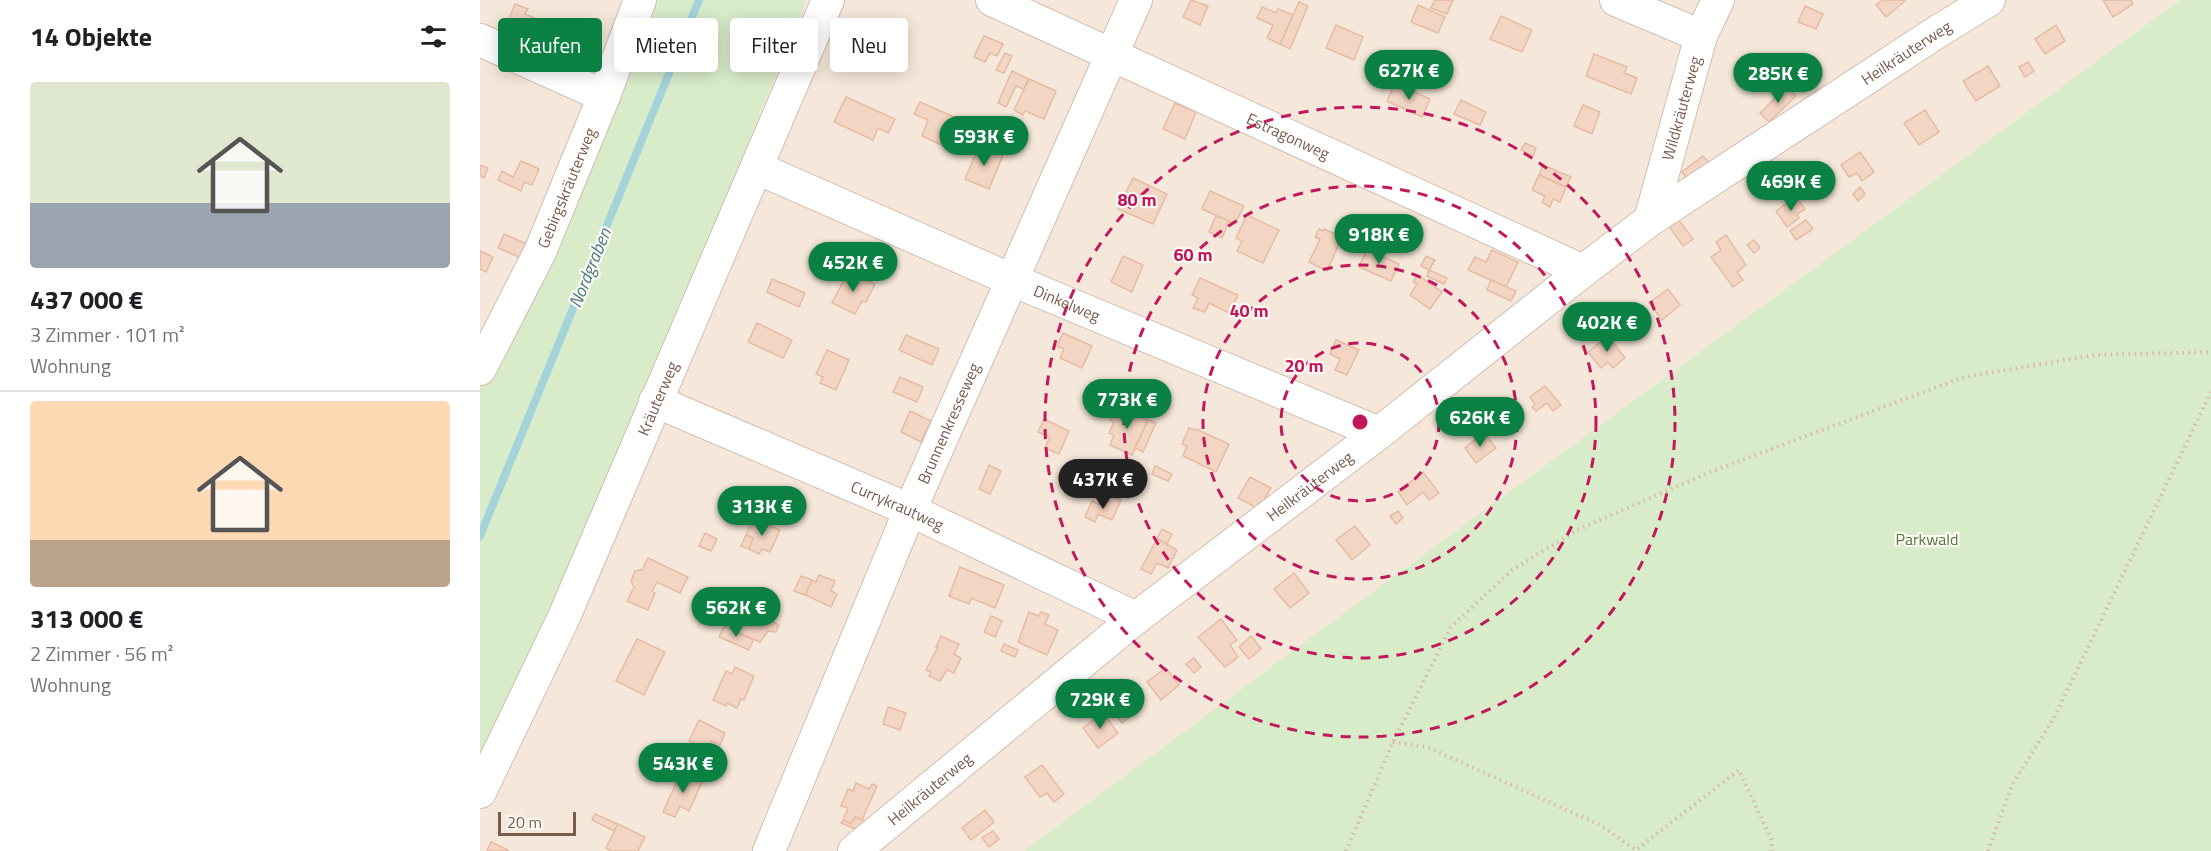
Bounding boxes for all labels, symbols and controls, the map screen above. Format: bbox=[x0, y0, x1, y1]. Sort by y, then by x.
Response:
street label: Heilkräuterweg bbox=[1856, 14, 1956, 91]
text: 14 Objekte bbox=[30, 17, 152, 56]
chip: Kaufen bbox=[498, 18, 602, 72]
chip: Mieten bbox=[614, 18, 718, 72]
chip: Filter bbox=[730, 18, 818, 72]
chip: Neu bbox=[830, 18, 908, 72]
icon: filters bbox=[417, 20, 450, 53]
pin: 627K € bbox=[1360, 50, 1458, 101]
street label: Wildkräuterweg bbox=[1655, 53, 1707, 163]
pin: 285K € bbox=[1729, 53, 1827, 104]
text: 627K € bbox=[1378, 54, 1440, 85]
text: 285K € bbox=[1747, 57, 1809, 88]
street label: Estragonweg bbox=[1243, 106, 1334, 165]
pin: 593K € bbox=[935, 116, 1033, 167]
text: 593K € bbox=[953, 120, 1015, 151]
icon: home bbox=[186, 121, 294, 229]
street label: Gebirgskräuterweg bbox=[531, 124, 602, 252]
pin: 469K € bbox=[1742, 161, 1840, 212]
text: 469K € bbox=[1760, 165, 1822, 196]
text: 80 m bbox=[1117, 186, 1157, 213]
pin: 918K € bbox=[1330, 214, 1428, 265]
text: 918K € bbox=[1348, 218, 1410, 249]
water label: Nordgraben bbox=[561, 223, 618, 312]
text: 60 m bbox=[1173, 241, 1213, 268]
pin: 452K € bbox=[804, 242, 902, 293]
text: 452K € bbox=[822, 246, 884, 277]
street label: Dinkelweg bbox=[1030, 278, 1104, 327]
text: 437 000 € bbox=[30, 280, 143, 319]
text: 40 m bbox=[1229, 297, 1269, 324]
pin: 402K € bbox=[1558, 302, 1656, 353]
text: 402K € bbox=[1576, 306, 1638, 337]
text: 3 Zimmer · 101 m² bbox=[30, 319, 185, 350]
text: Wohnung bbox=[30, 350, 111, 381]
text: 20 m bbox=[1284, 352, 1324, 379]
street label: Kräuterweg bbox=[631, 357, 684, 439]
street label: Brunnenkresseweg bbox=[911, 359, 986, 488]
pin: 773K € bbox=[1078, 379, 1176, 430]
text: 773K € bbox=[1096, 383, 1158, 414]
pin: 626K € bbox=[1431, 397, 1529, 448]
text: 626K € bbox=[1449, 401, 1511, 432]
centre of rings bbox=[1350, 412, 1370, 432]
icon: home bbox=[186, 440, 294, 548]
street label: Heilkräuterweg bbox=[1261, 445, 1358, 527]
pin: 437K € bbox=[1054, 459, 1152, 510]
text: 437K € bbox=[1072, 463, 1134, 494]
street label: Currykrautweg bbox=[847, 474, 948, 537]
pin: 313K € bbox=[713, 486, 811, 537]
text: 313K € bbox=[731, 490, 793, 521]
park label: Parkwald bbox=[1896, 527, 1958, 551]
pin: 562K € bbox=[687, 587, 785, 638]
text: 562K € bbox=[705, 591, 767, 622]
text: 313 000 € bbox=[30, 599, 143, 638]
text: 2 Zimmer · 56 m² bbox=[30, 638, 173, 669]
text: Wohnung bbox=[30, 669, 111, 700]
pin: 729K € bbox=[1051, 679, 1149, 730]
text: 729K € bbox=[1069, 683, 1131, 714]
pin: 543K € bbox=[634, 743, 732, 794]
street label: Heilkräuterweg bbox=[882, 746, 977, 831]
text: 543K € bbox=[652, 747, 714, 778]
scale bar bbox=[498, 809, 576, 836]
text: 20 m bbox=[507, 810, 542, 834]

